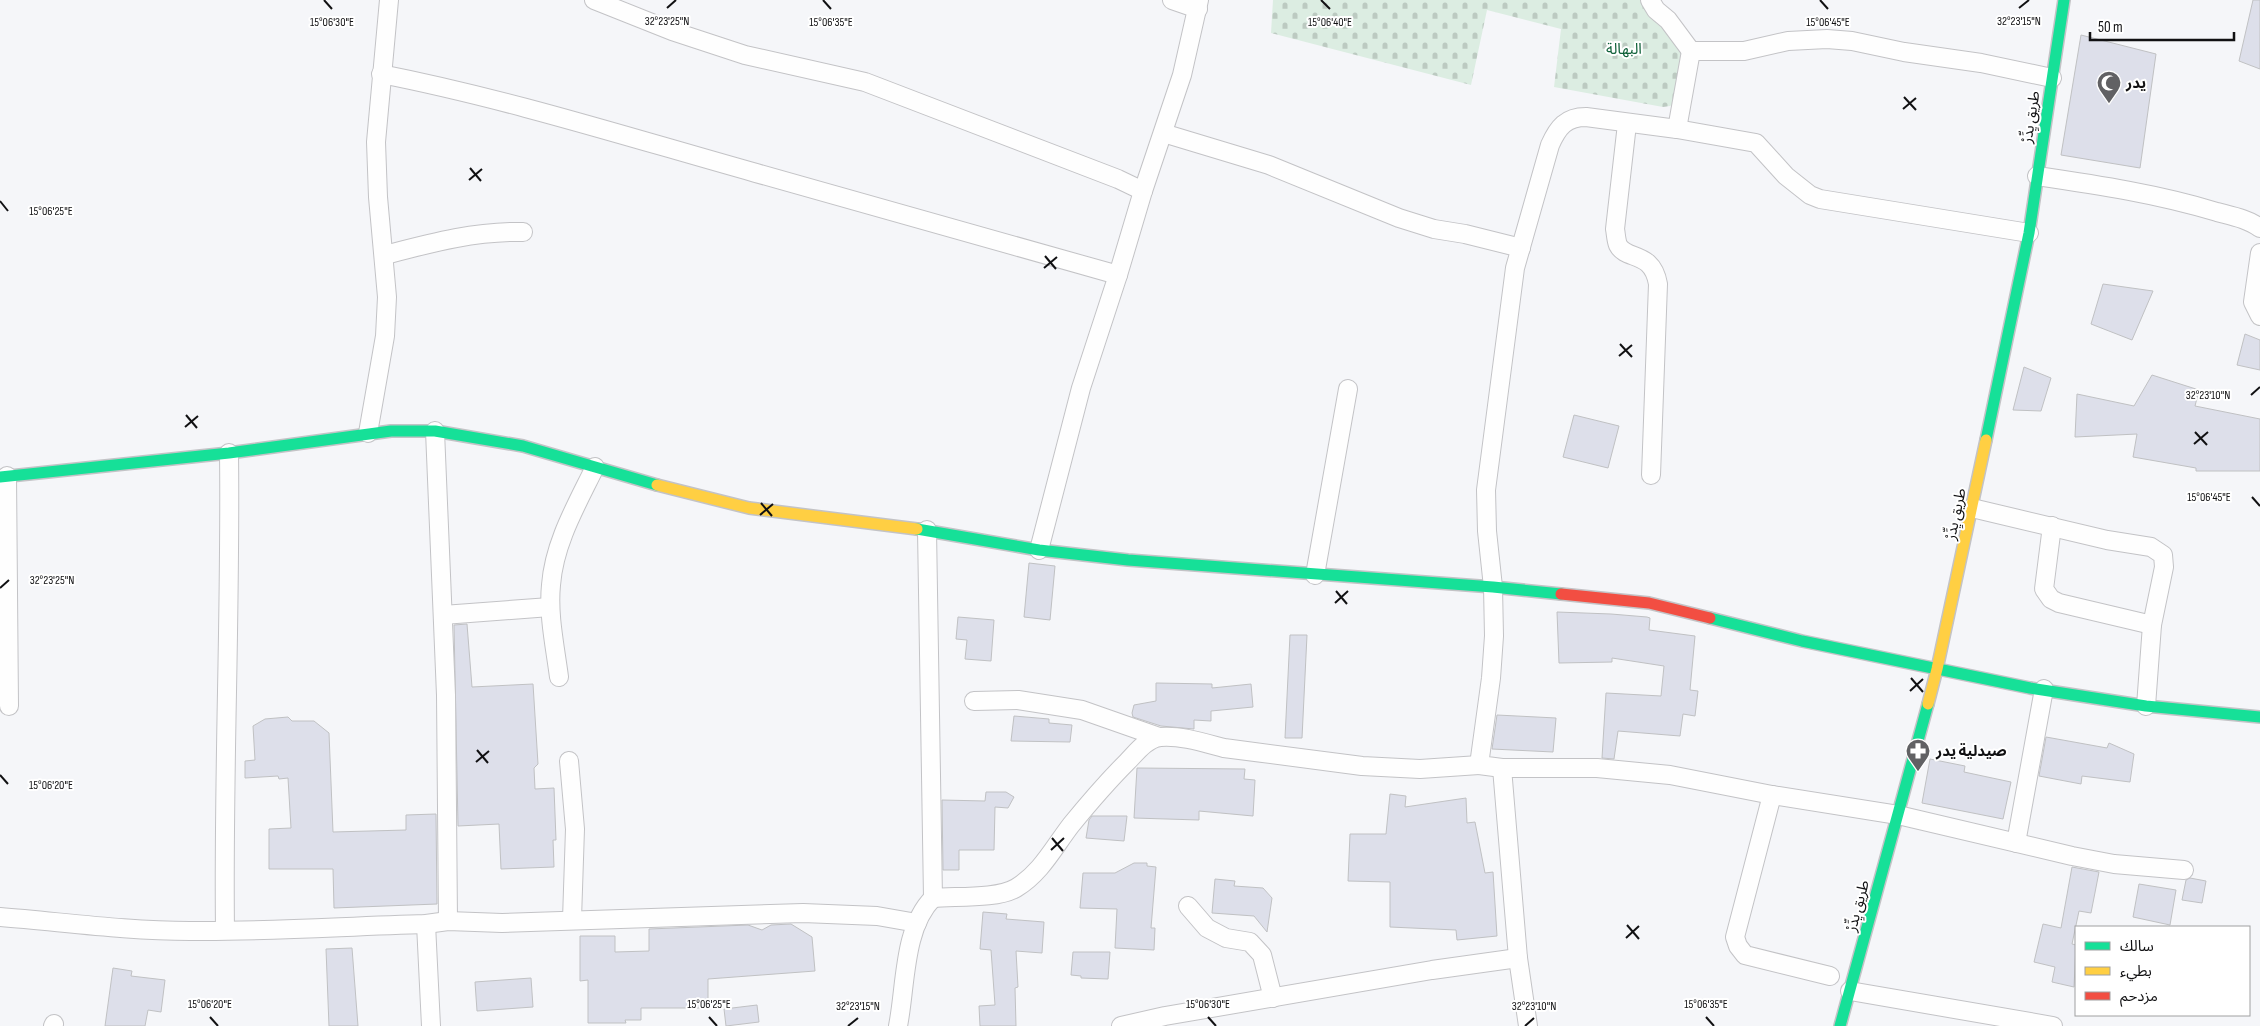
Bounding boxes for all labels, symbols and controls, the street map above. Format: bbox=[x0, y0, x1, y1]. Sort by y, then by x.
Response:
scale bar bbox=[2090, 10, 2234, 42]
text: 32°23'25"N bbox=[645, 14, 689, 29]
text: 32°23'15"N bbox=[1997, 14, 2041, 29]
text: 15°06'30"E bbox=[310, 15, 354, 30]
text: 15°06'35"E bbox=[809, 15, 853, 30]
text: 15°06'40"E bbox=[1308, 15, 1352, 30]
text: 15°06'45"E bbox=[1806, 15, 1850, 30]
text: 50 m bbox=[2098, 18, 2123, 37]
park label: البهالة bbox=[1606, 40, 1642, 59]
mosque icon: يدر bbox=[2096, 70, 2122, 104]
place label: يدر bbox=[2125, 74, 2146, 93]
street label: طريق يِدِّرْ bbox=[2017, 90, 2045, 146]
text: 15°06'25"E bbox=[29, 204, 73, 219]
text: 32°23'10"N bbox=[2186, 388, 2230, 403]
street label: طريق يِدِّرْ bbox=[1941, 486, 1972, 543]
text: 15°06'45"E bbox=[2187, 490, 2231, 505]
text: 32°23'25"N bbox=[30, 573, 74, 588]
pharmacy icon: صيدلية يدر bbox=[1905, 738, 1931, 772]
place label: صيدلية يدر bbox=[1935, 742, 2007, 761]
text: 15°06'20"E bbox=[29, 778, 73, 793]
street label: طريق يِدِّرْ bbox=[1842, 878, 1875, 935]
legend bbox=[2075, 926, 2250, 1016]
text: سالك bbox=[2120, 937, 2154, 956]
text: بطيء bbox=[2120, 962, 2152, 982]
text: مزدحم bbox=[2120, 987, 2158, 1007]
text: 15°06'20"E bbox=[188, 997, 232, 1012]
text: 15°06'25"E bbox=[687, 997, 731, 1012]
text: 15°06'30"E bbox=[1186, 997, 1230, 1012]
text: 15°06'35"E bbox=[1684, 997, 1728, 1012]
text: 32°23'15"N bbox=[836, 999, 880, 1014]
text: 32°23'10"N bbox=[1512, 999, 1556, 1014]

